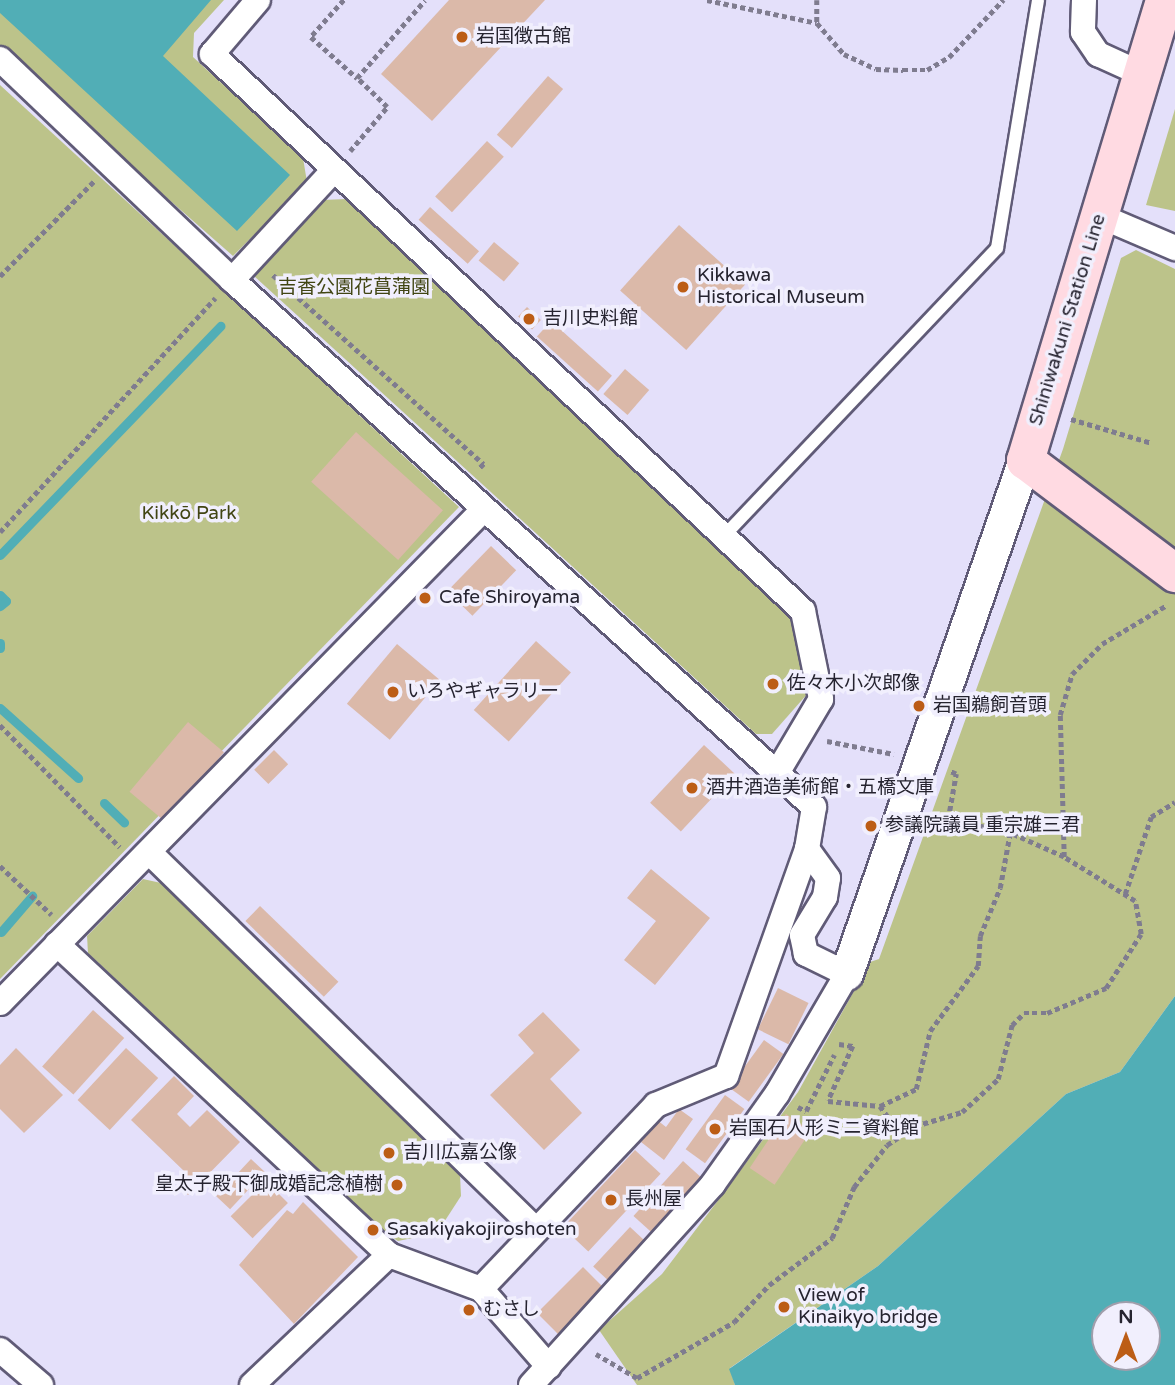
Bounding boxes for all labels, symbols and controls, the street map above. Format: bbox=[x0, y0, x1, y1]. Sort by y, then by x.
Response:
place label: 岩国徴古館 bbox=[476, 26, 571, 48]
marker: 岩国徴古館 bbox=[454, 29, 470, 45]
street label: Shiniwakuni Station Line bbox=[1025, 211, 1111, 429]
place label: Kikkawa Historical Museum bbox=[697, 265, 865, 309]
park label: 吉香公園花菖蒲園 bbox=[278, 277, 430, 299]
marker: Kikkawa Historical Museum bbox=[675, 279, 691, 295]
place label: 吉川史料館 bbox=[543, 308, 638, 330]
marker: 吉川史料館 bbox=[521, 311, 537, 327]
park label: Kikkō Park bbox=[141, 503, 237, 525]
place label: Cafe Shiroyama bbox=[439, 587, 580, 609]
marker: Cafe Shiroyama bbox=[417, 590, 433, 606]
place label: 佐々木小次郎像 bbox=[787, 673, 920, 695]
marker: 佐々木小次郎像 bbox=[765, 676, 781, 692]
place label: いろやギャラリー bbox=[407, 681, 559, 703]
marker: いろやギャラリー bbox=[385, 684, 401, 700]
place label: 岩国鵜飼音頭 bbox=[933, 695, 1047, 717]
marker: 岩国鵜飼音頭 bbox=[911, 698, 927, 714]
place label: 酒井酒造美術館・五橋文庫 bbox=[706, 777, 934, 799]
marker: 酒井酒造美術館・五橋文庫 bbox=[684, 780, 700, 796]
place label: 参議院議員 重宗雄三君 bbox=[885, 815, 1080, 837]
marker: 参議院議員 重宗雄三君 bbox=[863, 818, 879, 834]
place label: 岩国石人形ミニ資料館 bbox=[729, 1118, 919, 1140]
marker: 岩国石人形ミニ資料館 bbox=[707, 1121, 723, 1137]
place label: 吉川広嘉公像 bbox=[403, 1142, 517, 1164]
marker: 吉川広嘉公像 bbox=[381, 1145, 397, 1161]
place label: 皇太子殿下御成婚記念植樹 bbox=[155, 1174, 383, 1196]
marker: 皇太子殿下御成婚記念植樹 bbox=[389, 1177, 405, 1193]
place label: 長州屋 bbox=[625, 1189, 682, 1211]
marker: 長州屋 bbox=[603, 1192, 619, 1208]
place label: Sasakiyakojiroshoten bbox=[387, 1219, 576, 1241]
marker: Sasakiyakojiroshoten bbox=[365, 1222, 381, 1238]
place label: View of Kinaikyo bridge bbox=[798, 1285, 938, 1329]
place label: むさし bbox=[483, 1299, 540, 1321]
marker: View of Kinaikyo bridge bbox=[776, 1299, 792, 1315]
north arrow bbox=[1091, 1301, 1161, 1371]
marker: むさし bbox=[461, 1302, 477, 1318]
text: N bbox=[1118, 1306, 1134, 1328]

